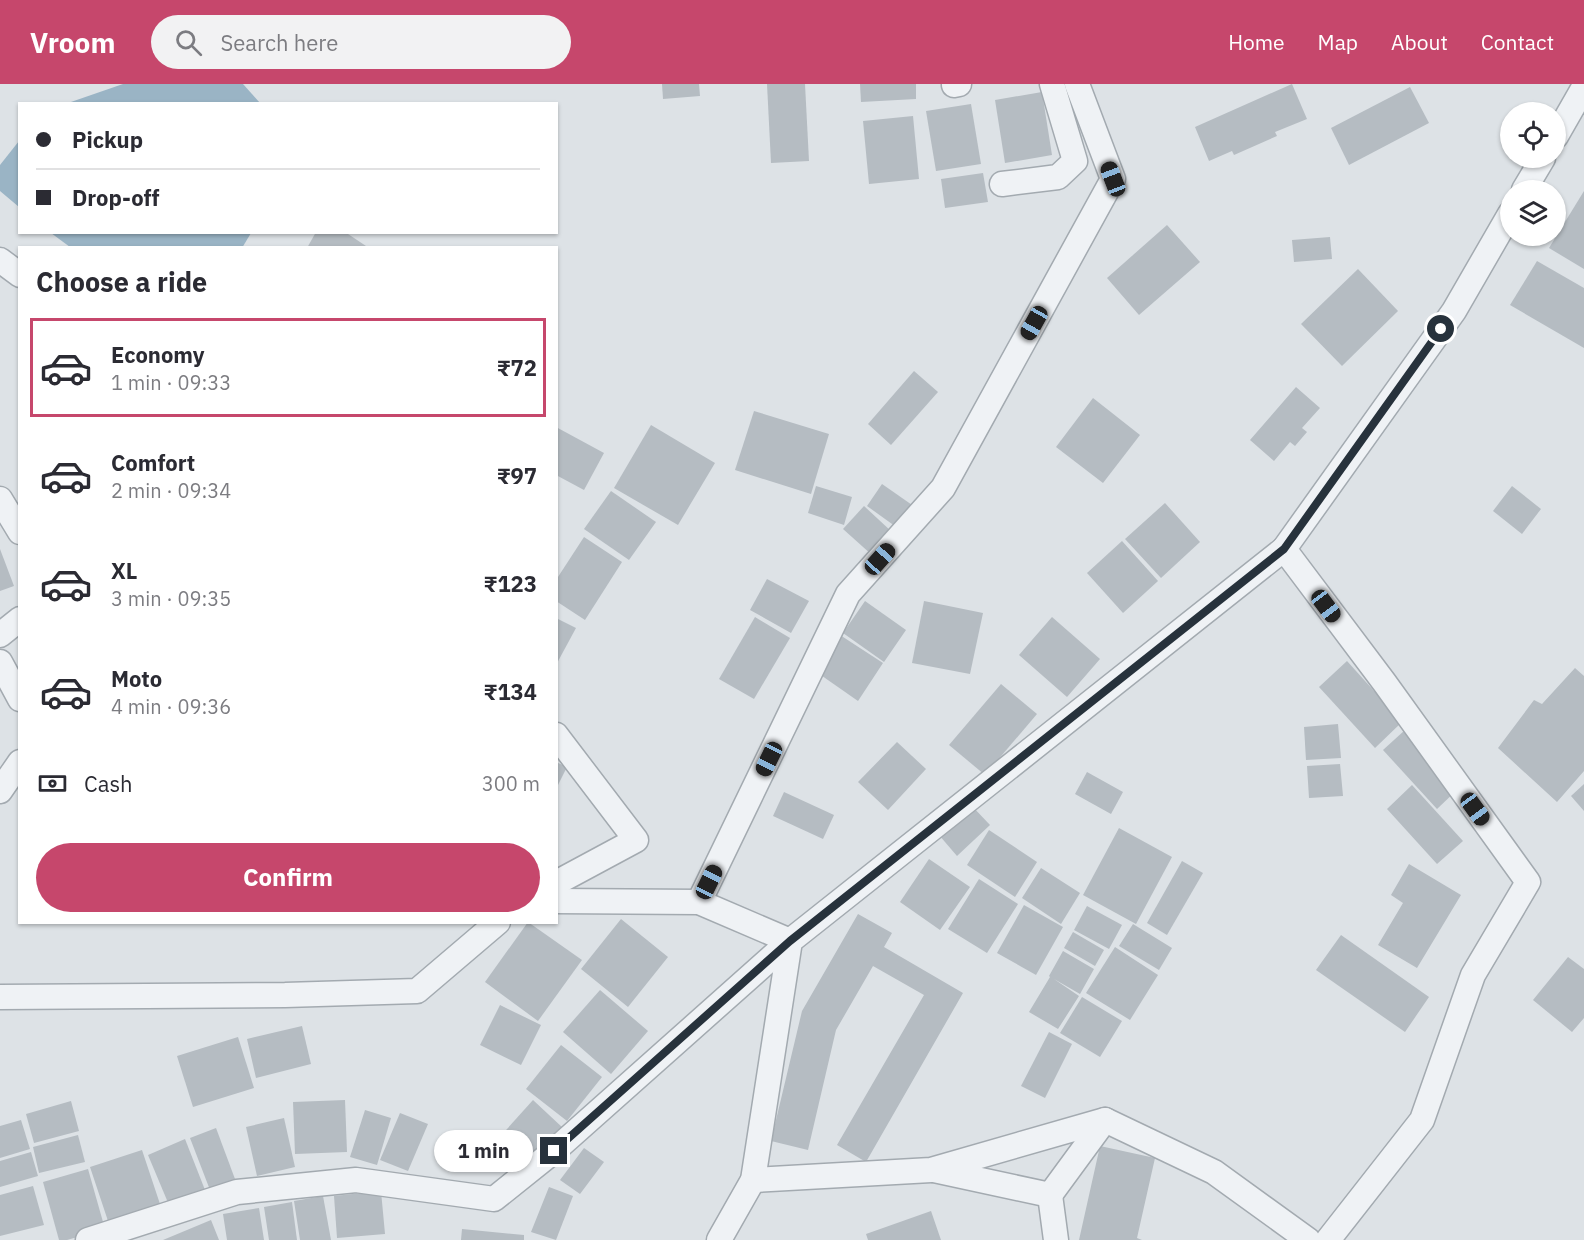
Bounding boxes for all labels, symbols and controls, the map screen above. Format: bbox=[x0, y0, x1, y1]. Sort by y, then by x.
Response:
search box bbox=[151, 15, 571, 69]
text: Vroom bbox=[30, 24, 115, 61]
icon: search bbox=[172, 26, 205, 59]
text: Search here bbox=[220, 28, 338, 57]
text: Home bbox=[1228, 28, 1285, 56]
text: Map bbox=[1318, 28, 1358, 56]
text: About bbox=[1391, 28, 1448, 56]
text: Contact bbox=[1481, 28, 1554, 56]
map controls bbox=[1500, 102, 1566, 246]
button: locate bbox=[1500, 102, 1566, 168]
text: Pickup bbox=[72, 125, 143, 154]
car bbox=[1098, 159, 1128, 199]
button: layers bbox=[1500, 180, 1566, 246]
text: Drop-off bbox=[72, 183, 159, 212]
text: Choose a ride bbox=[36, 264, 207, 299]
car bbox=[1017, 303, 1051, 343]
route start bbox=[1427, 315, 1454, 342]
text: Economy bbox=[111, 340, 205, 369]
icon: car bbox=[39, 341, 93, 395]
text: ₹72 bbox=[497, 353, 537, 382]
text: 1 min · 09:33 bbox=[111, 369, 231, 396]
text: Comfort bbox=[111, 448, 195, 477]
icon: car bbox=[39, 449, 93, 503]
text: ₹97 bbox=[497, 461, 537, 490]
text: 2 min · 09:34 bbox=[111, 477, 231, 504]
car bbox=[861, 540, 899, 578]
text: XL bbox=[111, 556, 137, 585]
icon: car bbox=[39, 557, 93, 611]
text: ₹123 bbox=[484, 569, 537, 598]
text: 3 min · 09:35 bbox=[111, 585, 231, 612]
car bbox=[1308, 586, 1344, 626]
text: Moto bbox=[111, 664, 162, 693]
icon: car bbox=[39, 665, 93, 719]
text: ₹134 bbox=[484, 677, 537, 706]
text: 4 min · 09:36 bbox=[111, 693, 231, 720]
car bbox=[753, 739, 785, 779]
icon: cash bbox=[36, 767, 69, 800]
text: Cash bbox=[84, 769, 133, 798]
text: 300 m bbox=[482, 770, 540, 797]
car bbox=[1457, 789, 1493, 829]
button: Confirm bbox=[36, 843, 540, 912]
car bbox=[693, 862, 725, 902]
callout: 1 min bbox=[434, 1130, 533, 1172]
text: 1 min bbox=[457, 1137, 510, 1164]
route end bbox=[540, 1137, 567, 1164]

